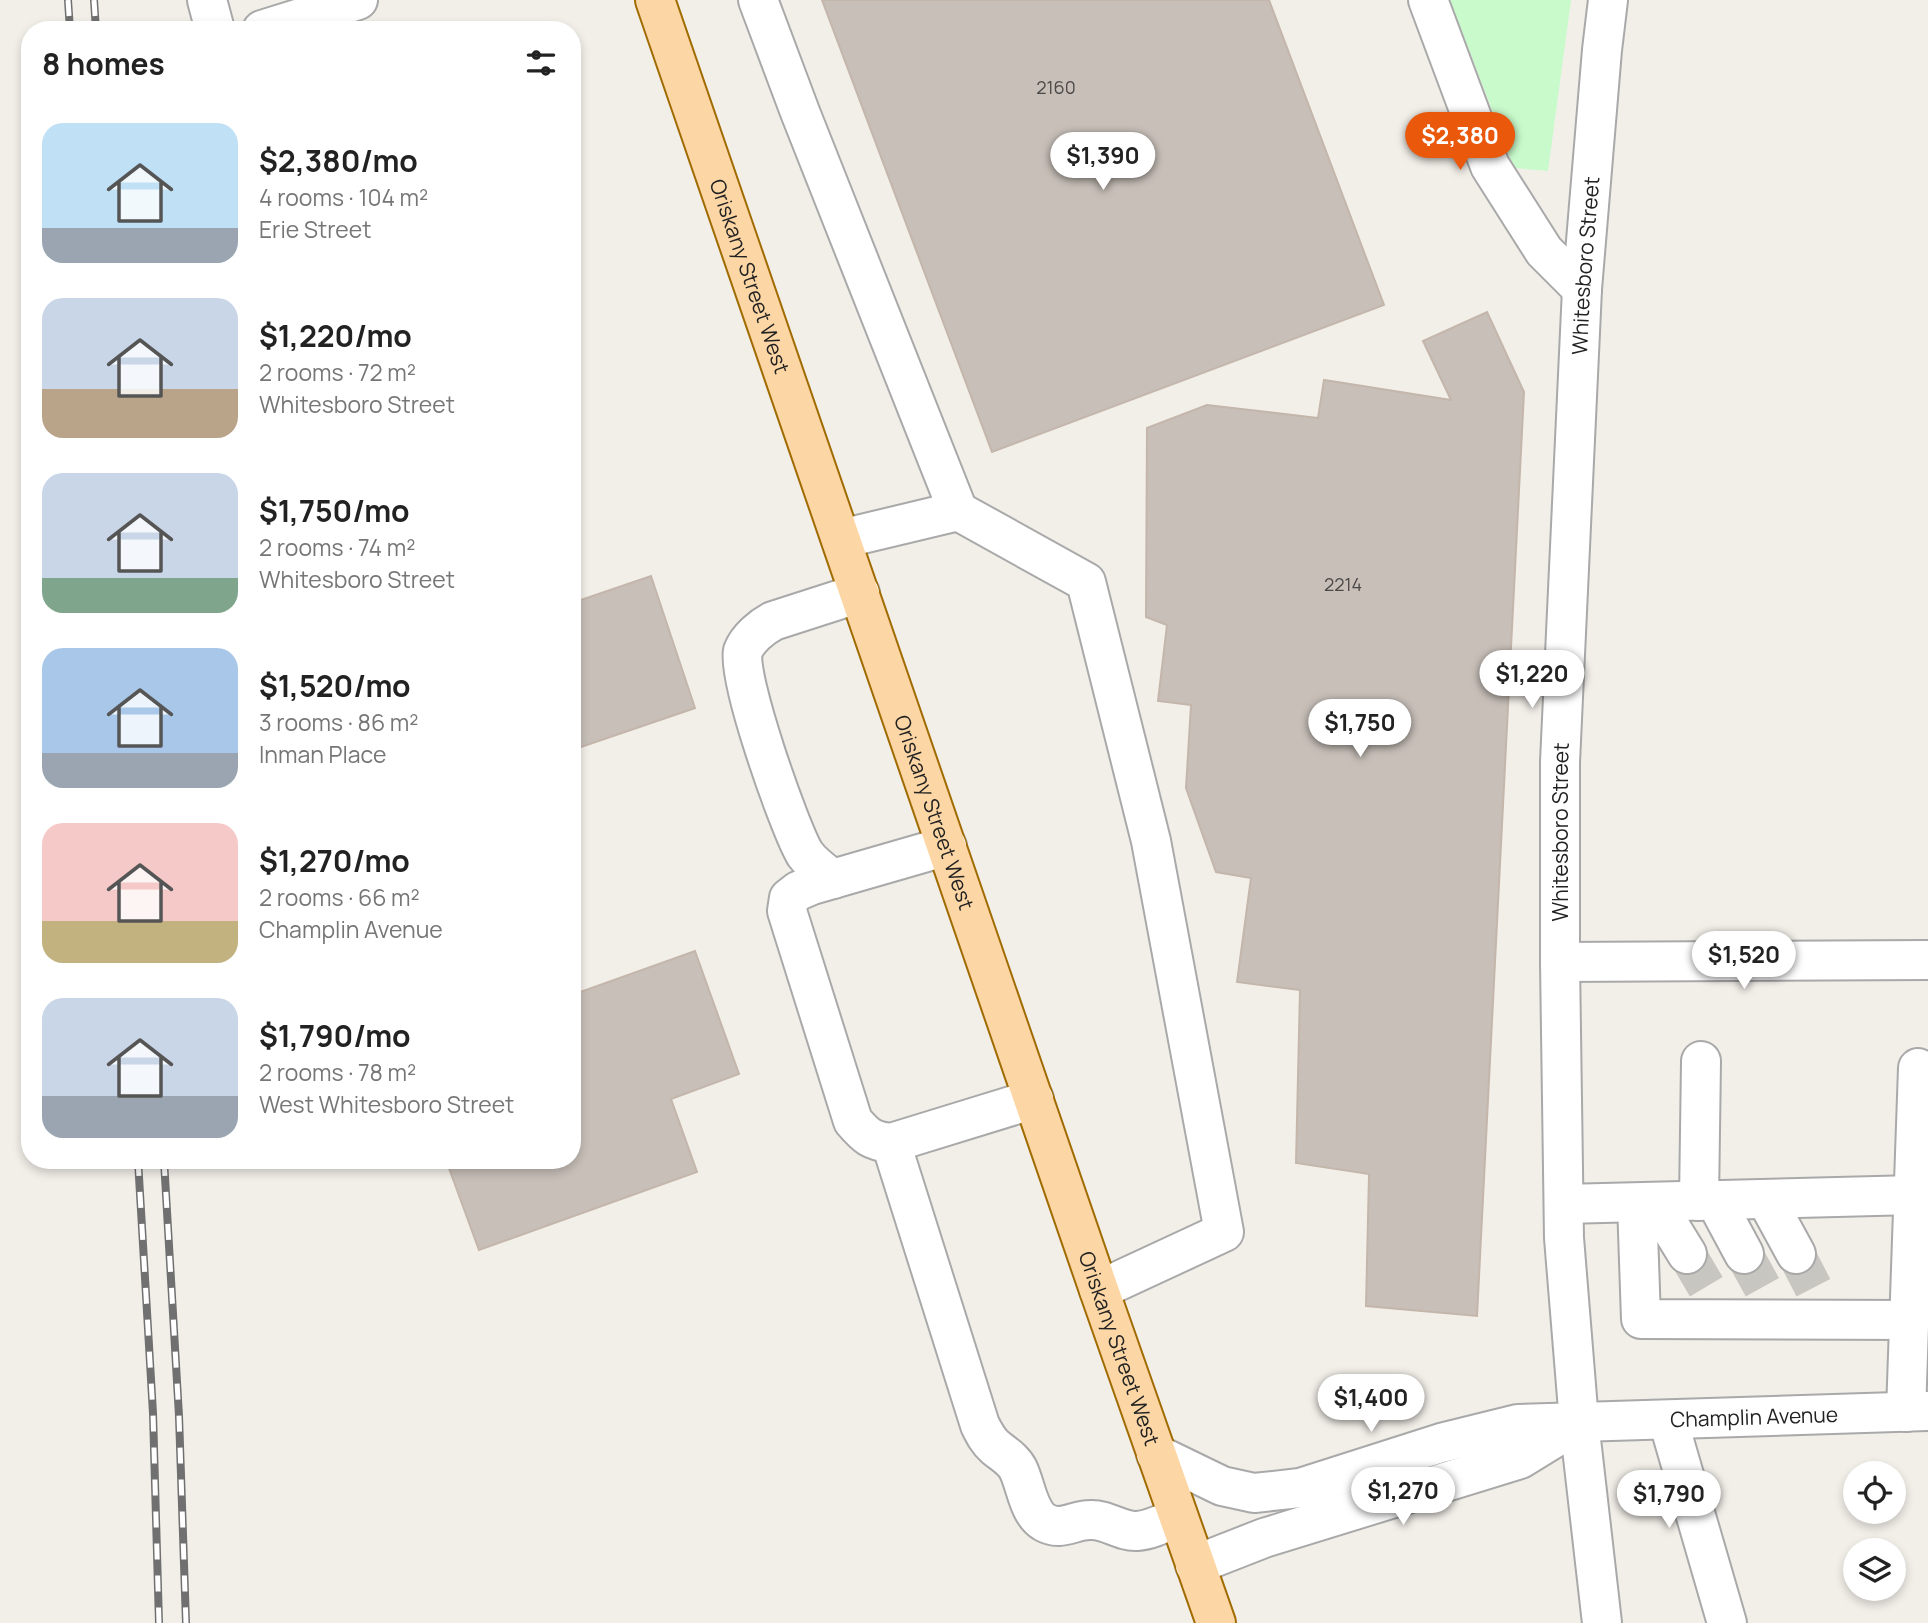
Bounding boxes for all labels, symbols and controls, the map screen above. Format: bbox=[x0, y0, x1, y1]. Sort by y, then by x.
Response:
text: 8 homes bbox=[42, 43, 165, 84]
icon: filters bbox=[522, 44, 560, 82]
house number: 2160 bbox=[1036, 75, 1076, 99]
pin: $2,380 bbox=[1403, 113, 1517, 172]
text: $2,380 bbox=[1421, 119, 1499, 151]
pin: $1,390 bbox=[1046, 132, 1160, 192]
text: $1,390 bbox=[1066, 139, 1140, 171]
text: $2,380/mo bbox=[259, 140, 418, 181]
icon: home bbox=[98, 151, 182, 235]
street label: Oriskany Street West bbox=[704, 175, 797, 377]
street label: Whitesboro Street bbox=[1565, 175, 1605, 356]
text: 4 rooms · 104 m² bbox=[259, 181, 428, 213]
text: Erie Street bbox=[259, 213, 371, 245]
text: $1,220/mo bbox=[259, 315, 412, 356]
icon: home bbox=[98, 326, 182, 410]
text: 2 rooms · 72 m² bbox=[259, 356, 416, 388]
text: Whitesboro Street bbox=[259, 388, 455, 420]
text: $1,750/mo bbox=[259, 490, 410, 531]
icon: home bbox=[98, 501, 182, 585]
text: 2 rooms · 74 m² bbox=[259, 531, 415, 563]
text: Whitesboro Street bbox=[259, 563, 455, 595]
house number: 2214 bbox=[1324, 572, 1362, 596]
pin: $1,220 bbox=[1475, 650, 1589, 710]
text: $1,220 bbox=[1495, 657, 1569, 689]
text: $1,520/mo bbox=[259, 665, 411, 706]
icon: home bbox=[98, 676, 182, 760]
pin: $1,750 bbox=[1303, 700, 1417, 759]
text: 3 rooms · 86 m² bbox=[259, 706, 419, 738]
text: $1,750 bbox=[1324, 706, 1396, 738]
street label: Oriskany Street West bbox=[888, 711, 981, 913]
text: Inman Place bbox=[259, 738, 386, 770]
street label: Whitesboro Street bbox=[1546, 742, 1575, 921]
text: $1,270/mo bbox=[259, 840, 410, 881]
icon: home bbox=[98, 851, 182, 935]
text: 2 rooms · 66 m² bbox=[259, 881, 420, 913]
text: Champlin Avenue bbox=[259, 913, 443, 945]
pin: $1,520 bbox=[1687, 932, 1801, 991]
text: $1,520 bbox=[1708, 938, 1780, 970]
text: $1,790/mo bbox=[259, 1015, 411, 1056]
icon: home bbox=[98, 1026, 182, 1110]
text: 2 rooms · 78 m² bbox=[259, 1056, 416, 1088]
text: West Whitesboro Street bbox=[259, 1088, 514, 1120]
street label: Oriskany Street West bbox=[1073, 1247, 1167, 1449]
pin: $1,400 bbox=[1314, 1374, 1428, 1434]
text: $1,400 bbox=[1334, 1381, 1408, 1413]
street label: Champlin Avenue bbox=[1670, 1400, 1839, 1433]
map controls bbox=[1843, 1461, 1906, 1601]
button: locate bbox=[1843, 1461, 1906, 1524]
pin: $1,270 bbox=[1346, 1468, 1460, 1527]
pin: $1,790 bbox=[1612, 1470, 1726, 1530]
text: $1,270 bbox=[1367, 1474, 1439, 1506]
text: $1,790 bbox=[1633, 1477, 1705, 1509]
button: layers bbox=[1843, 1538, 1906, 1601]

